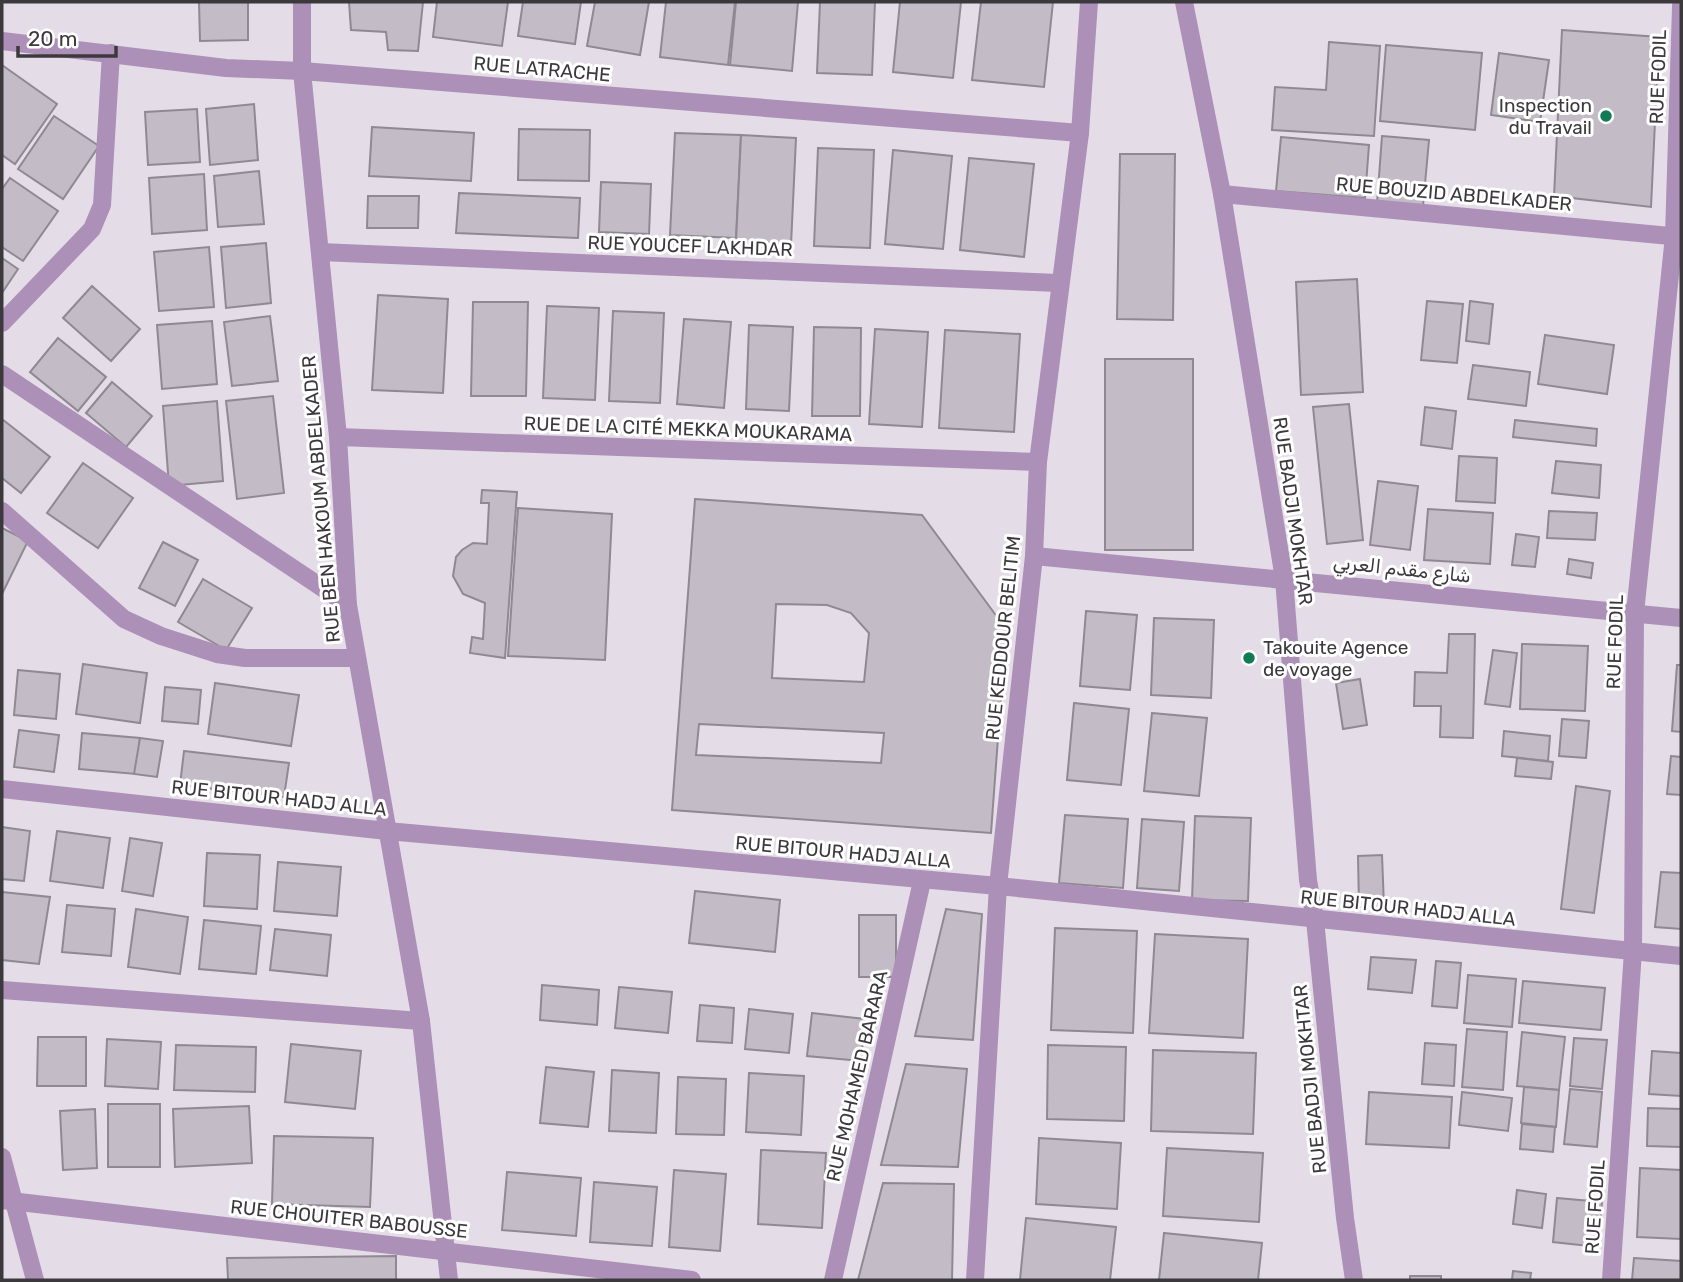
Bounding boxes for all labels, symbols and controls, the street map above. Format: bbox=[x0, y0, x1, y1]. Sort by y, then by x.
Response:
scale bar bbox=[18, 14, 116, 58]
text: 20 m bbox=[28, 26, 77, 51]
street label: RUE FODIL bbox=[1645, 29, 1671, 125]
street label: RUE LATRACHE bbox=[472, 52, 612, 86]
place label: Inspection du Travail bbox=[1499, 94, 1592, 139]
marker: Inspection du Travail bbox=[1598, 108, 1614, 124]
street label: RUE BOUZID ABDELKADER bbox=[1335, 172, 1573, 216]
street label: RUE YOUCEF LAKHDAR bbox=[587, 231, 793, 261]
street label: RUE BEN HAKOUM ABDELKADER bbox=[297, 354, 345, 644]
street label: RUE DE LA CITÉ MEKKA MOUKARAMA bbox=[523, 412, 853, 446]
street label: RUE BADJI MOKHTAR bbox=[1268, 415, 1318, 607]
street label: RUE KEDDOUR BELITIM bbox=[981, 535, 1025, 741]
street label: شارع مقدم العربي bbox=[1332, 550, 1472, 591]
street label: RUE FODIL bbox=[1602, 594, 1628, 690]
place label: Takouite Agence de voyage bbox=[1263, 636, 1408, 681]
marker: Takouite Agence de voyage bbox=[1241, 650, 1257, 666]
street label: RUE BITOUR HADJ ALLA bbox=[170, 775, 388, 821]
street label: RUE BITOUR HADJ ALLA bbox=[734, 831, 952, 873]
street label: RUE BITOUR HADJ ALLA bbox=[1299, 885, 1517, 931]
street label: RUE MOHAMED BARARA bbox=[821, 968, 893, 1184]
street label: RUE BADJI MOKHTAR bbox=[1289, 983, 1331, 1175]
street label: RUE FODIL bbox=[1580, 1159, 1610, 1255]
street label: RUE CHOUITER BABOUSSE bbox=[229, 1195, 469, 1243]

